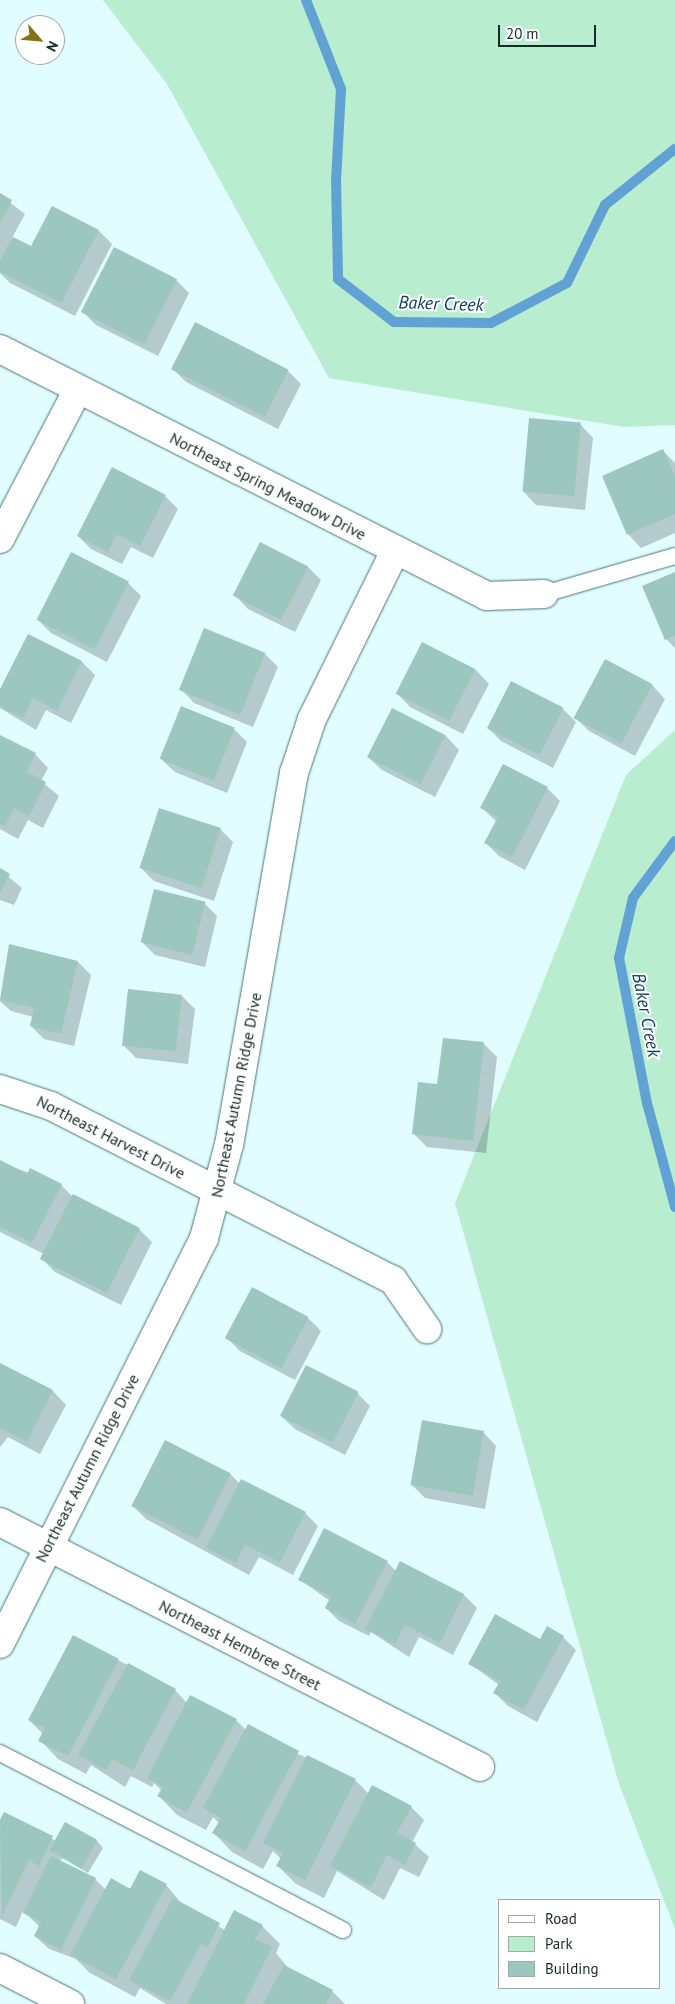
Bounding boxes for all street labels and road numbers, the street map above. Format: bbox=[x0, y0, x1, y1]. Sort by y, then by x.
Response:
street label: Northeast Spring Meadow Drive bbox=[167, 428, 369, 544]
street label: Northeast Autumn Ridge Drive bbox=[207, 990, 265, 1200]
street label: Northeast Harvest Drive bbox=[34, 1091, 188, 1183]
street label: Northeast Autumn Ridge Drive bbox=[31, 1370, 143, 1566]
street label: Northeast Hembree Street bbox=[156, 1596, 324, 1694]

